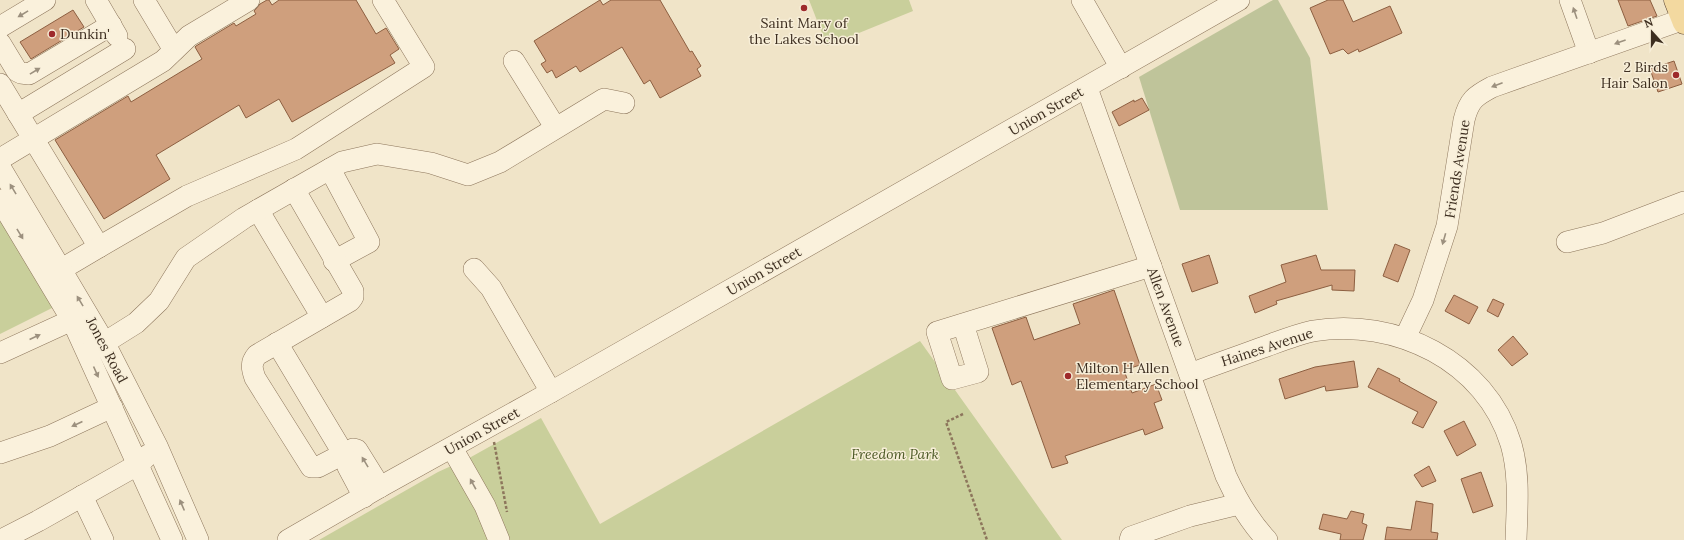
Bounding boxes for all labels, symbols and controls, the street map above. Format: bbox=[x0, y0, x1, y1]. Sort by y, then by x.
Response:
marker: Saint Mary of the Lakes School bbox=[799, 3, 809, 13]
one-way arrow bbox=[1572, 7, 1578, 19]
one-way arrow bbox=[17, 10, 29, 17]
north arrow bbox=[1632, 12, 1672, 52]
place label: Saint Mary of the Lakes School bbox=[749, 14, 859, 48]
text: N bbox=[1642, 14, 1655, 31]
place label: Dunkin' bbox=[60, 25, 110, 43]
marker: Dunkin' bbox=[47, 29, 57, 39]
one-way arrow bbox=[1613, 39, 1625, 45]
place label: 2 Birds Hair Salon bbox=[1601, 58, 1668, 92]
one-way arrow bbox=[29, 67, 41, 74]
marker: 2 Birds Hair Salon bbox=[1671, 70, 1681, 80]
street label: Union Street bbox=[1006, 82, 1087, 140]
one-way arrow bbox=[1490, 83, 1502, 89]
street label: Friends Avenue bbox=[1440, 118, 1474, 220]
one-way arrow bbox=[10, 183, 17, 195]
one-way arrow bbox=[17, 228, 24, 240]
one-way arrow bbox=[1440, 233, 1446, 245]
street label: Union Street bbox=[724, 242, 805, 300]
street label: Allen Avenue bbox=[1143, 264, 1189, 350]
one-way arrow bbox=[76, 295, 83, 307]
street label: Jones Road bbox=[82, 313, 132, 386]
street label: Haines Avenue bbox=[1219, 324, 1316, 370]
one-way arrow bbox=[30, 334, 41, 340]
place label: Milton H Allen Elementary School bbox=[1076, 359, 1199, 393]
one-way arrow bbox=[93, 366, 99, 377]
marker: Milton H Allen Elementary School bbox=[1063, 371, 1073, 381]
street label: Union Street bbox=[441, 403, 523, 459]
one-way arrow bbox=[71, 421, 83, 427]
park label: Freedom Park bbox=[851, 445, 939, 463]
one-way arrow bbox=[361, 457, 369, 467]
one-way arrow bbox=[469, 478, 476, 490]
one-way arrow bbox=[179, 499, 185, 510]

